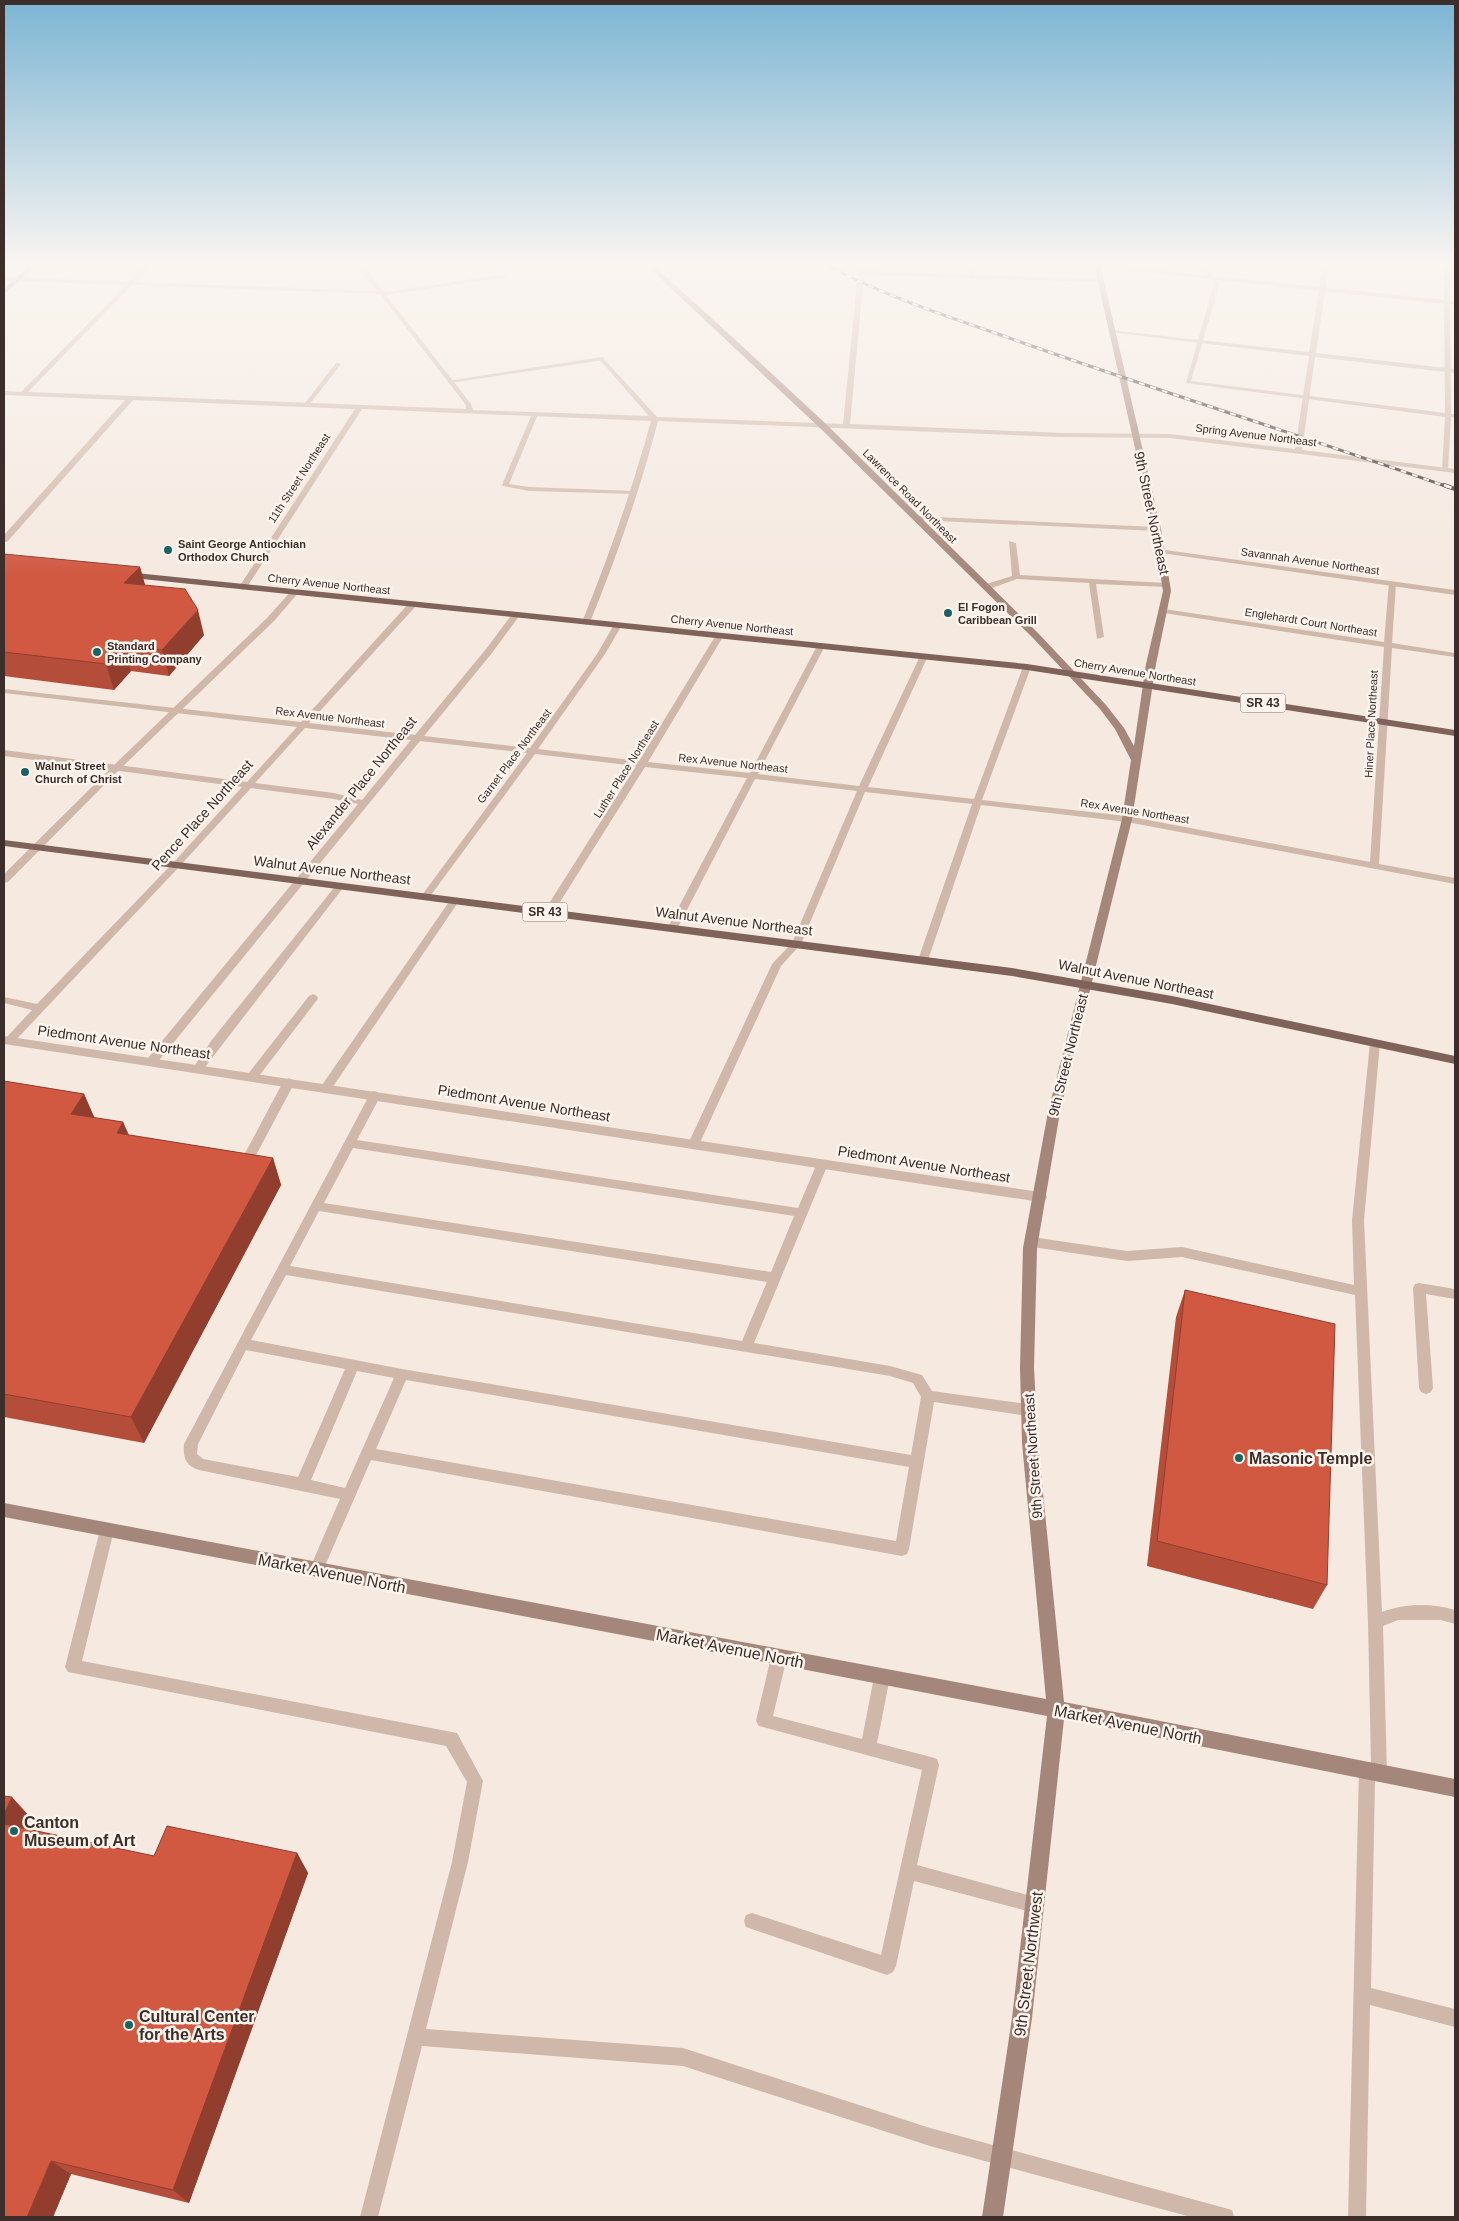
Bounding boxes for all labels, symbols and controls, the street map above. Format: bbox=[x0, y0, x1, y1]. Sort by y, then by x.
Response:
street label: Spring Avenue Northeast bbox=[1195, 422, 1317, 448]
street label: 11th Street Northeast bbox=[266, 431, 332, 525]
street label: Lawrence Road Northeast bbox=[861, 447, 959, 545]
street label: 9th Street Northeast bbox=[1131, 450, 1173, 576]
place label: Saint George Antiochian Orthodox Church bbox=[178, 538, 306, 563]
marker: Saint George Antiochian Orthodox Church bbox=[162, 544, 174, 556]
street label: Savannah Avenue Northeast bbox=[1240, 545, 1380, 577]
street label: Cherry Avenue Northeast bbox=[267, 572, 391, 596]
place label: El Fogon Caribbean Grill bbox=[958, 601, 1037, 626]
street label: Englehardt Court Northeast bbox=[1244, 606, 1378, 638]
marker: El Fogon Caribbean Grill bbox=[942, 607, 954, 619]
street label: Cherry Avenue Northeast bbox=[670, 613, 794, 637]
place label: Standard Printing Company bbox=[107, 640, 203, 665]
marker: Standard Printing Company bbox=[91, 646, 103, 658]
street label: Cherry Avenue Northeast bbox=[1073, 656, 1197, 688]
street label: Hiner Place Northeast bbox=[1362, 670, 1380, 778]
road number: SR 43 bbox=[1240, 694, 1286, 712]
street label: Rex Avenue Northeast bbox=[275, 704, 385, 730]
street label: Garnet Place Northeast bbox=[475, 706, 553, 806]
street label: Alexander Place Northeast bbox=[302, 713, 420, 853]
street label: Luther Place Northeast bbox=[591, 718, 661, 820]
street label: Rex Avenue Northeast bbox=[678, 751, 788, 775]
street label: Pence Place Northeast bbox=[148, 756, 256, 874]
place label: Walnut Street Church of Christ bbox=[35, 760, 122, 785]
marker: Walnut Street Church of Christ bbox=[19, 766, 31, 778]
street label: Rex Avenue Northeast bbox=[1080, 796, 1190, 826]
street label: Walnut Avenue Northeast bbox=[253, 852, 411, 888]
road number: SR 43 bbox=[522, 902, 568, 922]
street label: Walnut Avenue Northeast bbox=[655, 903, 813, 939]
street label: Walnut Avenue Northeast bbox=[1057, 956, 1215, 1002]
street label: 9th Street Northeast bbox=[1045, 992, 1091, 1118]
street label: Piedmont Avenue Northeast bbox=[37, 1022, 211, 1062]
street label: Piedmont Avenue Northeast bbox=[437, 1081, 611, 1125]
street label: Piedmont Avenue Northeast bbox=[837, 1142, 1011, 1186]
street label: 9th Street Northeast bbox=[1021, 1393, 1045, 1519]
place label: Masonic Temple bbox=[1249, 1450, 1372, 1467]
marker: Masonic Temple bbox=[1233, 1452, 1245, 1464]
street label: Market Avenue North bbox=[257, 1551, 407, 1596]
street label: Market Avenue North bbox=[655, 1626, 805, 1671]
street label: Market Avenue North bbox=[1053, 1702, 1203, 1747]
place label: Canton Museum of Art bbox=[24, 1814, 136, 1849]
marker: Canton Museum of Art bbox=[8, 1825, 20, 1837]
street label: 9th Street Northwest bbox=[1011, 1890, 1046, 2037]
place label: Cultural Center for the Arts bbox=[139, 2008, 255, 2043]
marker: Cultural Center for the Arts bbox=[123, 2019, 135, 2031]

